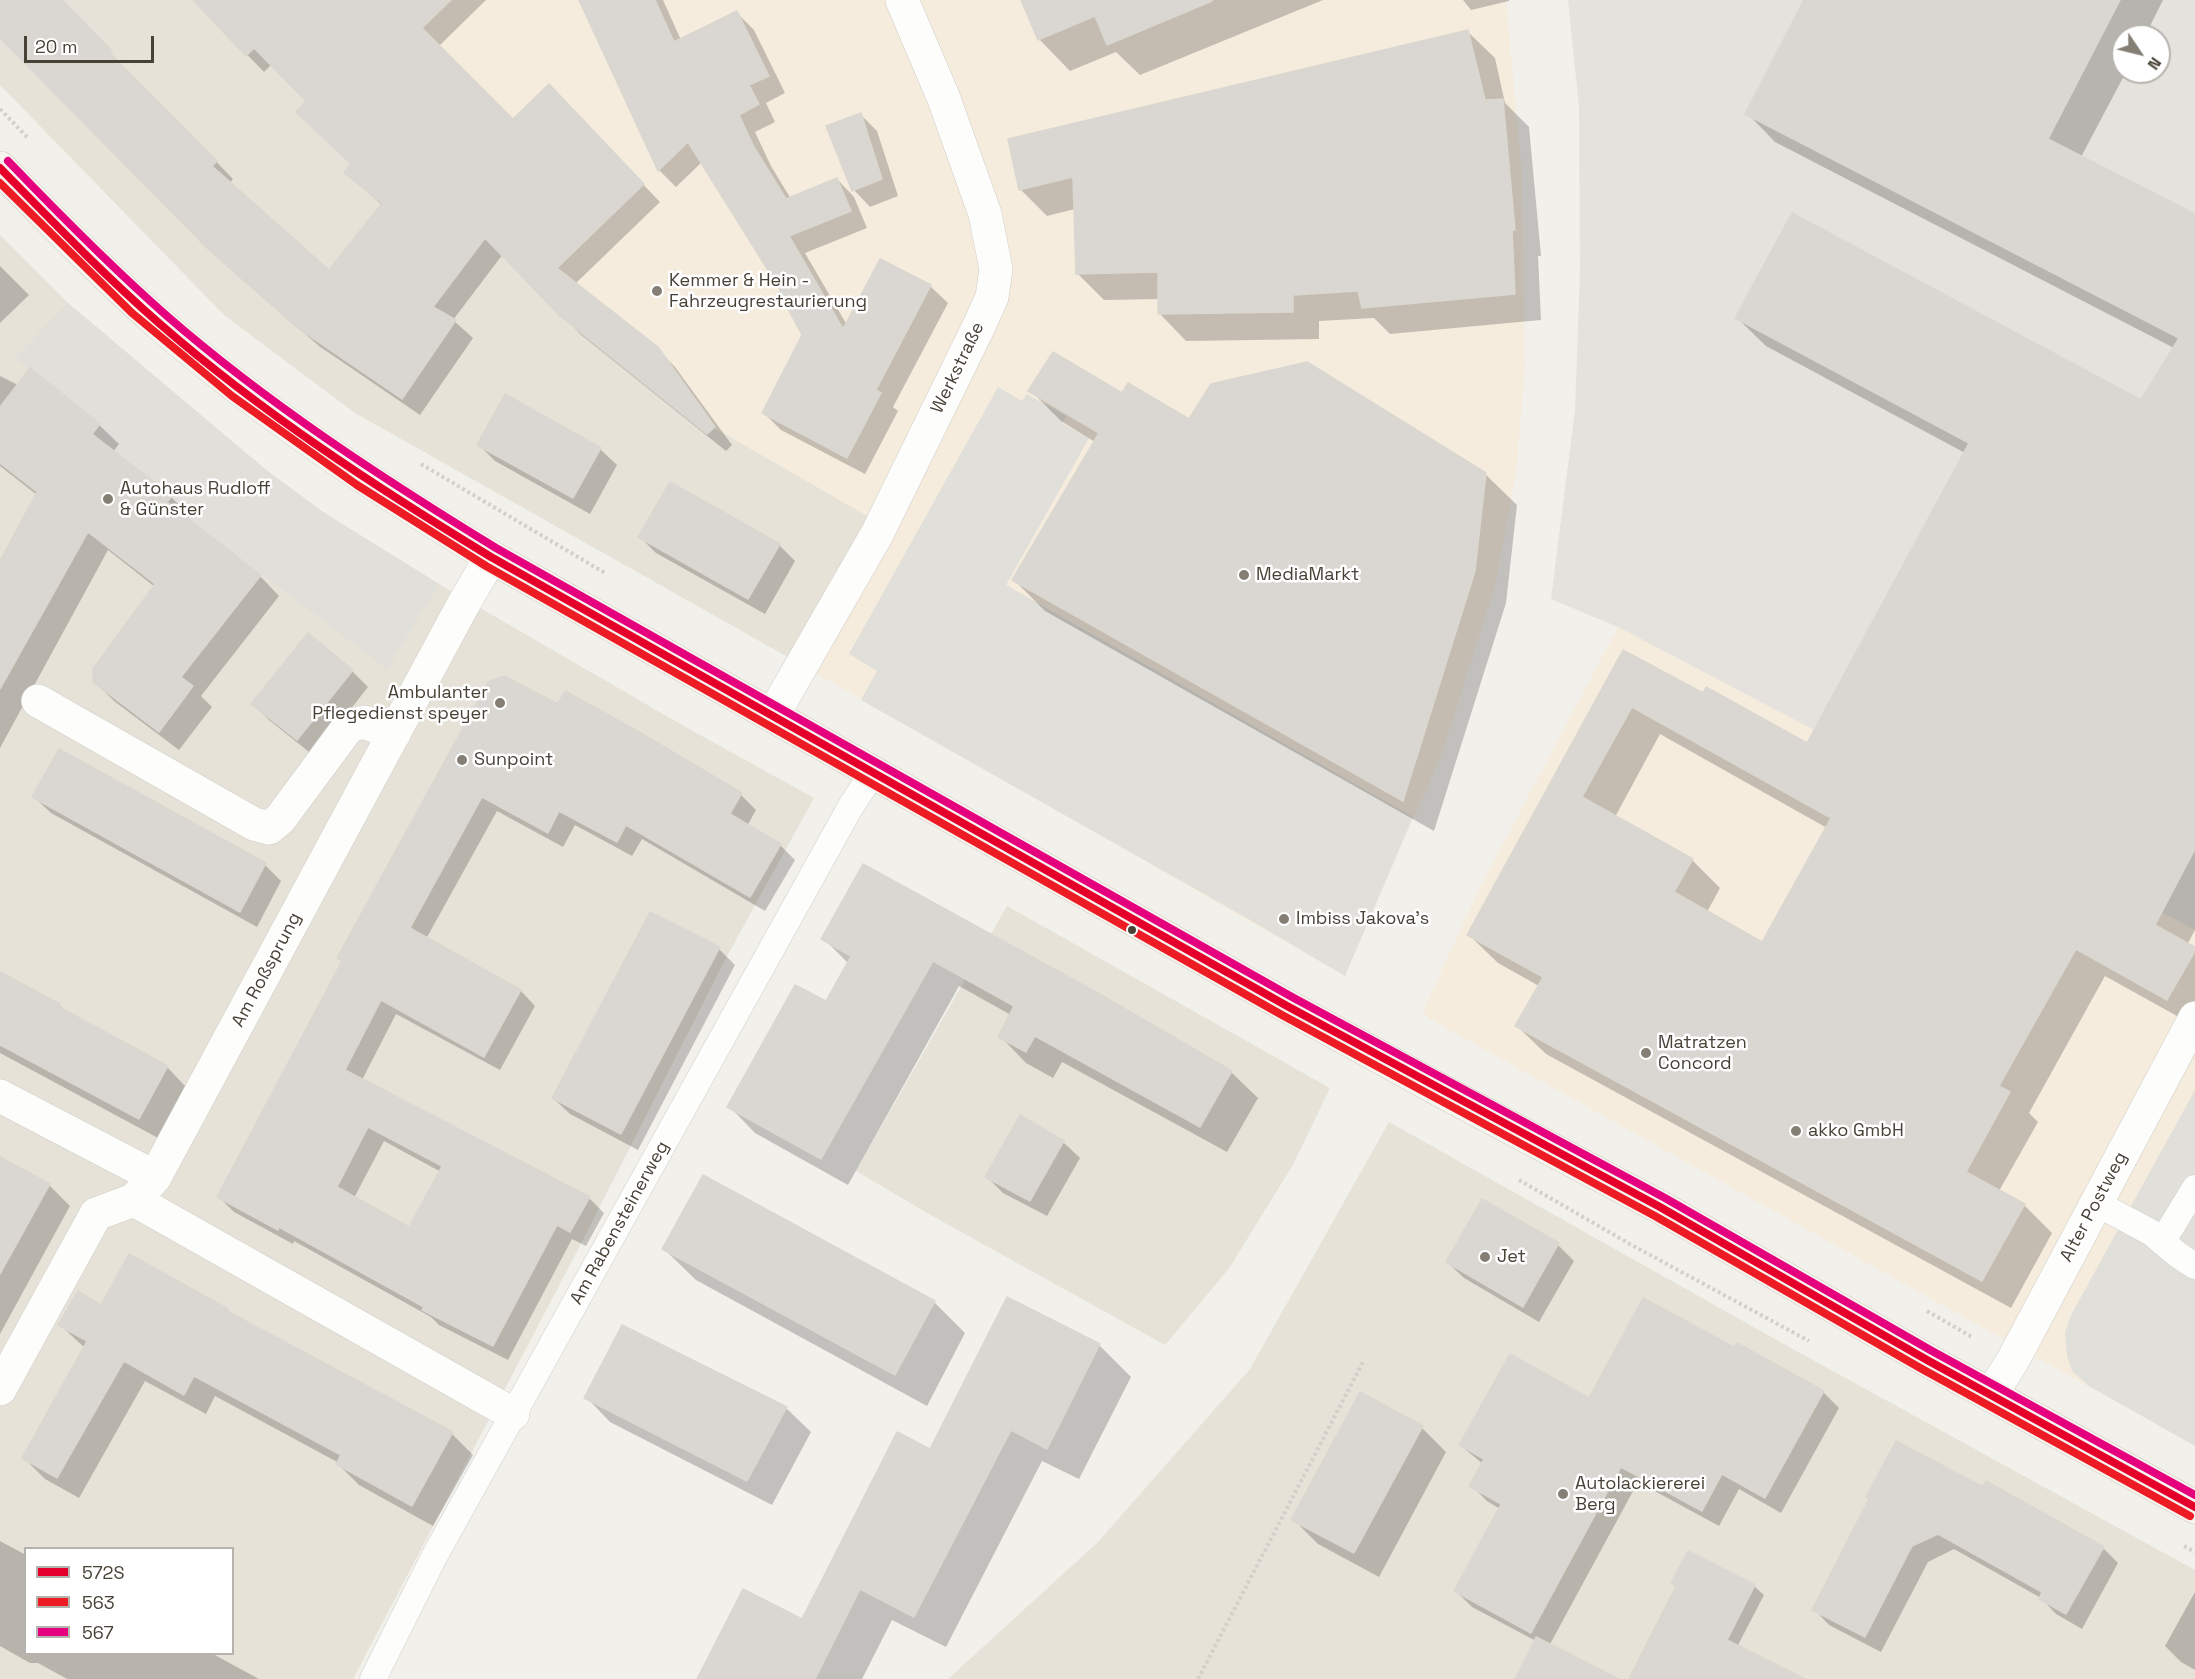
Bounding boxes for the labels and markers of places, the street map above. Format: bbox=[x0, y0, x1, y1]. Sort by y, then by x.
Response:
place label: Kemmer & Hein - Fahrzeugrestaurierung bbox=[669, 270, 867, 312]
marker: Kemmer & Hein - Fahrzeugrestaurierung bbox=[650, 284, 664, 298]
place label: Autohaus Rudloff & Günster bbox=[120, 478, 271, 520]
marker: Autohaus Rudloff & Günster bbox=[101, 492, 115, 506]
place label: MediaMarkt bbox=[1256, 564, 1359, 586]
marker: MediaMarkt bbox=[1237, 568, 1251, 582]
place label: Ambulanter Pflegedienst speyer bbox=[312, 682, 488, 724]
marker: Ambulanter Pflegedienst speyer bbox=[493, 696, 507, 710]
place label: Sunpoint bbox=[474, 749, 553, 771]
marker: Sunpoint bbox=[455, 753, 469, 767]
place label: Imbiss Jakova's bbox=[1296, 908, 1429, 930]
marker: Imbiss Jakova's bbox=[1277, 912, 1291, 926]
unlabelled marker bbox=[1126, 924, 1138, 936]
place label: Matratzen Concord bbox=[1658, 1032, 1747, 1074]
marker: Matratzen Concord bbox=[1639, 1046, 1653, 1060]
place label: akko GmbH bbox=[1808, 1120, 1904, 1142]
marker: akko GmbH bbox=[1789, 1124, 1803, 1138]
place label: Jet bbox=[1497, 1246, 1526, 1268]
marker: Jet bbox=[1478, 1250, 1492, 1264]
place label: Autolackiererei Berg bbox=[1575, 1473, 1705, 1516]
marker: Autolackiererei Berg bbox=[1556, 1487, 1570, 1501]

